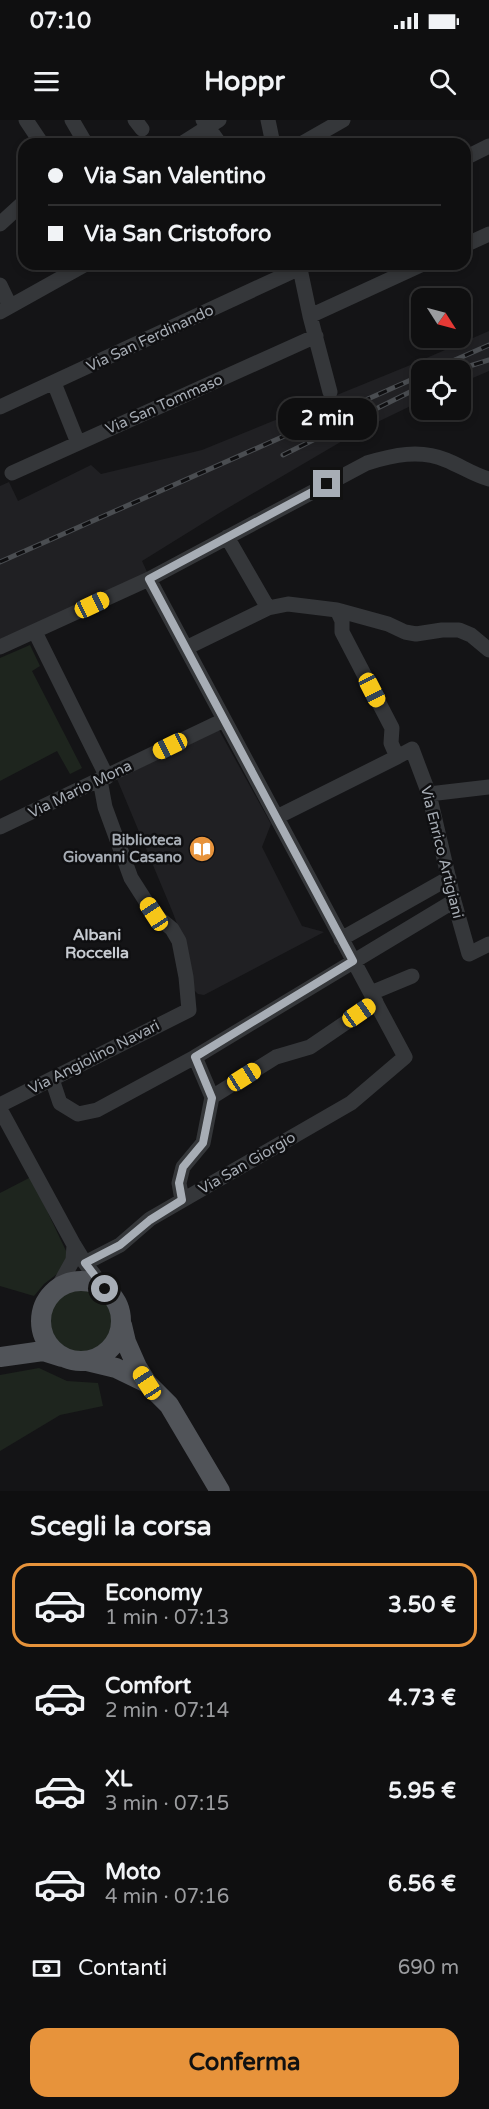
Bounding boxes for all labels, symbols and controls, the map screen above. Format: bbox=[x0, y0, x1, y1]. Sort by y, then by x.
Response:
text: 07:10 bbox=[30, 8, 91, 34]
icon: menu bbox=[30, 65, 63, 98]
text: Hoppr bbox=[204, 65, 285, 98]
icon: search bbox=[426, 65, 459, 98]
text: Via San Valentino bbox=[84, 163, 266, 189]
text: Via San Cristoforo bbox=[84, 221, 271, 247]
north arrow bbox=[411, 288, 471, 348]
map controls bbox=[411, 288, 471, 420]
street label: Via San Ferdinando bbox=[84, 301, 216, 375]
button: locate bbox=[411, 360, 471, 420]
street label: Via San Tommaso bbox=[103, 370, 225, 438]
callout: 2 min bbox=[278, 397, 376, 439]
text: 2 min bbox=[301, 407, 354, 431]
route end bbox=[313, 470, 340, 497]
car bbox=[72, 589, 112, 621]
car bbox=[356, 670, 388, 710]
car bbox=[150, 730, 190, 762]
street label: Via Mario Mona bbox=[25, 756, 135, 822]
street label: Via Enrico Artigiani bbox=[417, 784, 467, 920]
place label: Biblioteca Giovanni Casano bbox=[63, 831, 182, 866]
library icon: Biblioteca Giovanni Casano bbox=[187, 834, 217, 864]
car bbox=[137, 894, 171, 934]
district label: Albani Roccella bbox=[65, 925, 129, 963]
car bbox=[339, 995, 379, 1031]
street label: Via Angiolino Navari bbox=[25, 1016, 163, 1098]
car bbox=[224, 1060, 264, 1094]
street label: Via San Giorgio bbox=[195, 1128, 299, 1198]
route start bbox=[91, 1275, 118, 1302]
car bbox=[130, 1363, 164, 1403]
text: Scegli la corsa bbox=[30, 1510, 212, 1543]
icon: car bbox=[33, 1578, 87, 1632]
text: Economy bbox=[105, 1580, 202, 1606]
text: 3.50 € bbox=[388, 1592, 456, 1618]
text: 1 min · 07:13 bbox=[105, 1606, 229, 1630]
icon: car bbox=[33, 1671, 87, 1725]
text: Comfort bbox=[105, 1673, 191, 1699]
text: 4.73 € bbox=[388, 1685, 456, 1711]
text: 2 min · 07:14 bbox=[105, 1699, 229, 1723]
icon: car bbox=[33, 1764, 87, 1818]
text: XL bbox=[105, 1766, 132, 1792]
text: 5.95 € bbox=[388, 1778, 456, 1804]
text: 3 min · 07:15 bbox=[105, 1792, 229, 1816]
icon: car bbox=[33, 1857, 87, 1911]
text: Moto bbox=[105, 1859, 161, 1885]
text: 6.56 € bbox=[388, 1871, 456, 1897]
text: 4 min · 07:16 bbox=[105, 1885, 229, 1909]
icon: cash bbox=[30, 1952, 63, 1985]
text: Contanti bbox=[78, 1955, 167, 1981]
text: 690 m bbox=[398, 1956, 459, 1980]
button: Conferma bbox=[30, 2028, 459, 2097]

